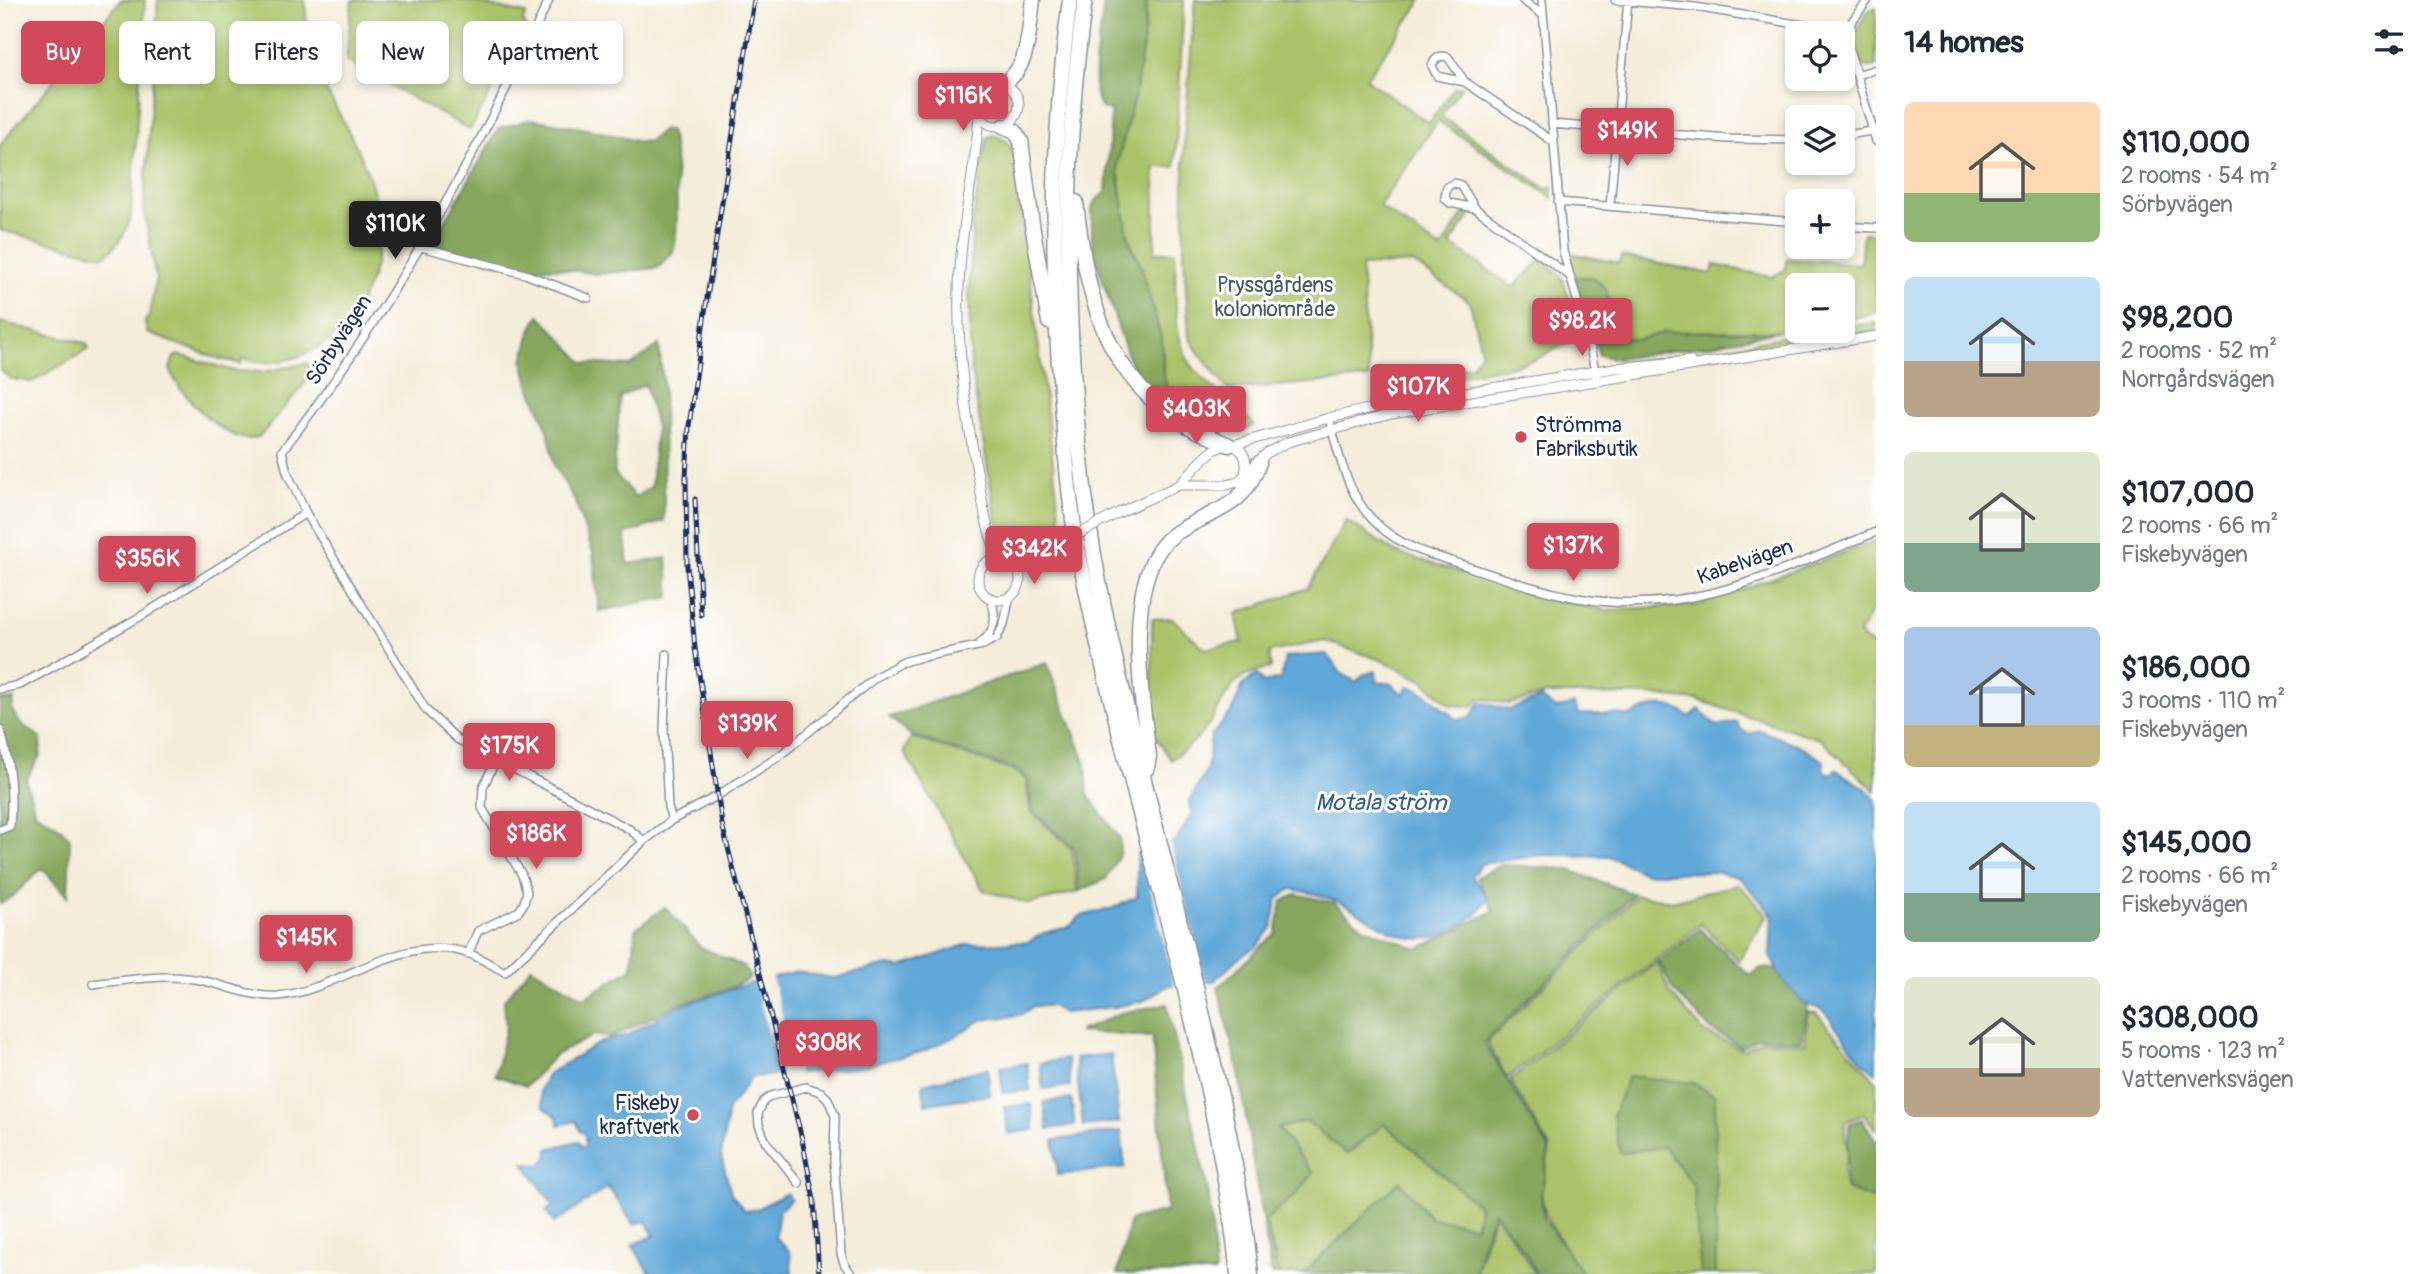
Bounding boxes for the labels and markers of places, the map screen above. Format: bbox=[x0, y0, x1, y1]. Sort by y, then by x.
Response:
pin: $116K bbox=[914, 74, 1012, 133]
pin: $149K bbox=[1578, 108, 1676, 168]
pin: $110K bbox=[346, 202, 444, 261]
pin: $98.2K bbox=[1525, 298, 1639, 358]
pin: $107K bbox=[1369, 364, 1467, 424]
pin: $403K bbox=[1147, 386, 1245, 446]
place label: Strömma Fabriksbutik bbox=[1535, 412, 1638, 463]
marker: Strömma Fabriksbutik bbox=[1513, 429, 1529, 445]
pin: $137K bbox=[1524, 524, 1622, 583]
pin: $342K bbox=[985, 526, 1083, 586]
pin: $356K bbox=[98, 536, 196, 596]
pin: $139K bbox=[698, 702, 796, 761]
pin: $175K bbox=[460, 724, 558, 783]
pin: $186K bbox=[487, 812, 585, 871]
pin: $145K bbox=[257, 916, 355, 975]
pin: $308K bbox=[779, 1020, 877, 1080]
place label: Fiskeby kraftverk bbox=[600, 1090, 679, 1141]
marker: Fiskeby kraftverk bbox=[685, 1107, 701, 1123]

